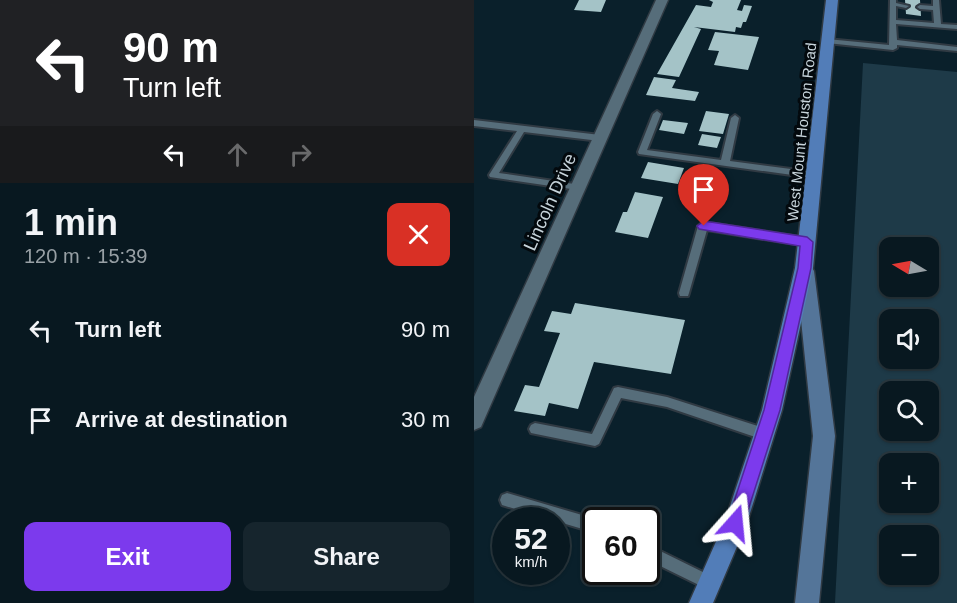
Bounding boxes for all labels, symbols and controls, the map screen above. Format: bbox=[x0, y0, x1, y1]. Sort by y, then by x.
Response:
icon: left bbox=[24, 24, 102, 102]
text: 90 m bbox=[123, 24, 219, 71]
street label: West Mount Houston Road bbox=[784, 42, 819, 222]
text: Turn left bbox=[123, 73, 221, 103]
icon: left bbox=[158, 138, 191, 171]
icon: ahead bbox=[221, 138, 254, 171]
icon: right bbox=[284, 138, 317, 171]
street label: Lincoln Drive bbox=[520, 150, 580, 254]
pin bbox=[678, 164, 729, 226]
icon: arrive bbox=[687, 173, 720, 206]
text: 1 min bbox=[24, 202, 118, 243]
button: close bbox=[387, 203, 450, 266]
north arrow bbox=[879, 237, 939, 297]
map controls bbox=[879, 237, 939, 585]
text: 120 m · 15:39 bbox=[24, 245, 147, 267]
button: sound bbox=[879, 309, 939, 369]
icon: left bbox=[24, 314, 57, 347]
text: Turn left bbox=[75, 317, 161, 342]
text: 90 m bbox=[401, 317, 450, 342]
button: search bbox=[879, 381, 939, 441]
icon: arrive bbox=[24, 404, 57, 437]
text: Arrive at destination bbox=[75, 407, 288, 432]
text: 30 m bbox=[401, 407, 450, 432]
button: + bbox=[879, 453, 939, 513]
position arrow bbox=[703, 491, 767, 555]
speed limit sign: 60 bbox=[582, 507, 660, 585]
button: Exit bbox=[24, 522, 231, 591]
button: Share bbox=[243, 522, 450, 591]
text: 52 bbox=[514, 522, 548, 555]
button: − bbox=[879, 525, 939, 585]
text: km/h bbox=[515, 553, 547, 570]

